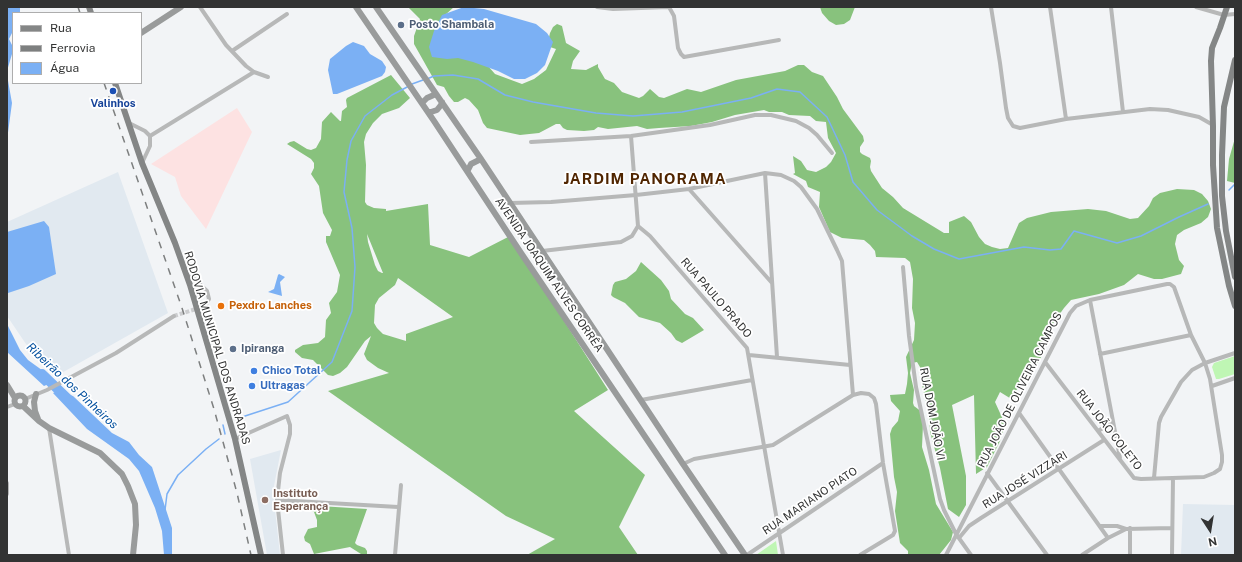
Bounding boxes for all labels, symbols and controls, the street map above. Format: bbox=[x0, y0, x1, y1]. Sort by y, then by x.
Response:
legend bbox=[12, 12, 142, 84]
place label: Posto Shambala bbox=[409, 18, 494, 32]
marker: Posto Shambala bbox=[396, 20, 406, 30]
text: Rua bbox=[50, 21, 72, 35]
text: Ferrovia bbox=[50, 41, 95, 55]
text: Água bbox=[50, 61, 79, 75]
marker: Valinhos bbox=[108, 86, 118, 96]
place label: Valinhos bbox=[90, 97, 136, 111]
district label: JARDIM PANORAMA bbox=[563, 170, 727, 188]
street label: AVENIDA JOAQUIM ALVES CORRÊA bbox=[492, 195, 606, 355]
street label: RODOVIA MUNICIPAL DOS ANDRADAS bbox=[181, 250, 253, 446]
street label: RUA PAULO PRADO bbox=[678, 255, 754, 341]
place label: Pexdro Lanches bbox=[229, 299, 312, 313]
marker: Pexdro Lanches bbox=[216, 301, 226, 311]
street label: RUA JOÃO DE OLIVEIRA CAMPOS bbox=[975, 310, 1065, 470]
water label: Ribeirão dos Pinheiros bbox=[23, 340, 121, 432]
place label: Ipiranga bbox=[241, 342, 284, 356]
marker: Ipiranga bbox=[228, 344, 238, 354]
place label: Chico Total bbox=[262, 364, 321, 378]
marker: Chico Total bbox=[249, 366, 259, 376]
street label: RUA DOM JOÃO VI bbox=[917, 367, 947, 461]
place label: Ultragas bbox=[260, 379, 305, 393]
marker: Ultragas bbox=[247, 381, 257, 391]
street label: RUA JOÃO COLETO bbox=[1073, 387, 1145, 473]
street label: RUA JOSÉ VIZZARI bbox=[980, 449, 1070, 511]
street label: RUA MARIANO PIATO bbox=[760, 464, 860, 538]
place label: Instituto Esperança bbox=[273, 487, 328, 513]
marker: Instituto Esperança bbox=[260, 495, 270, 505]
north arrow bbox=[1190, 510, 1230, 550]
text: N bbox=[1207, 535, 1218, 549]

